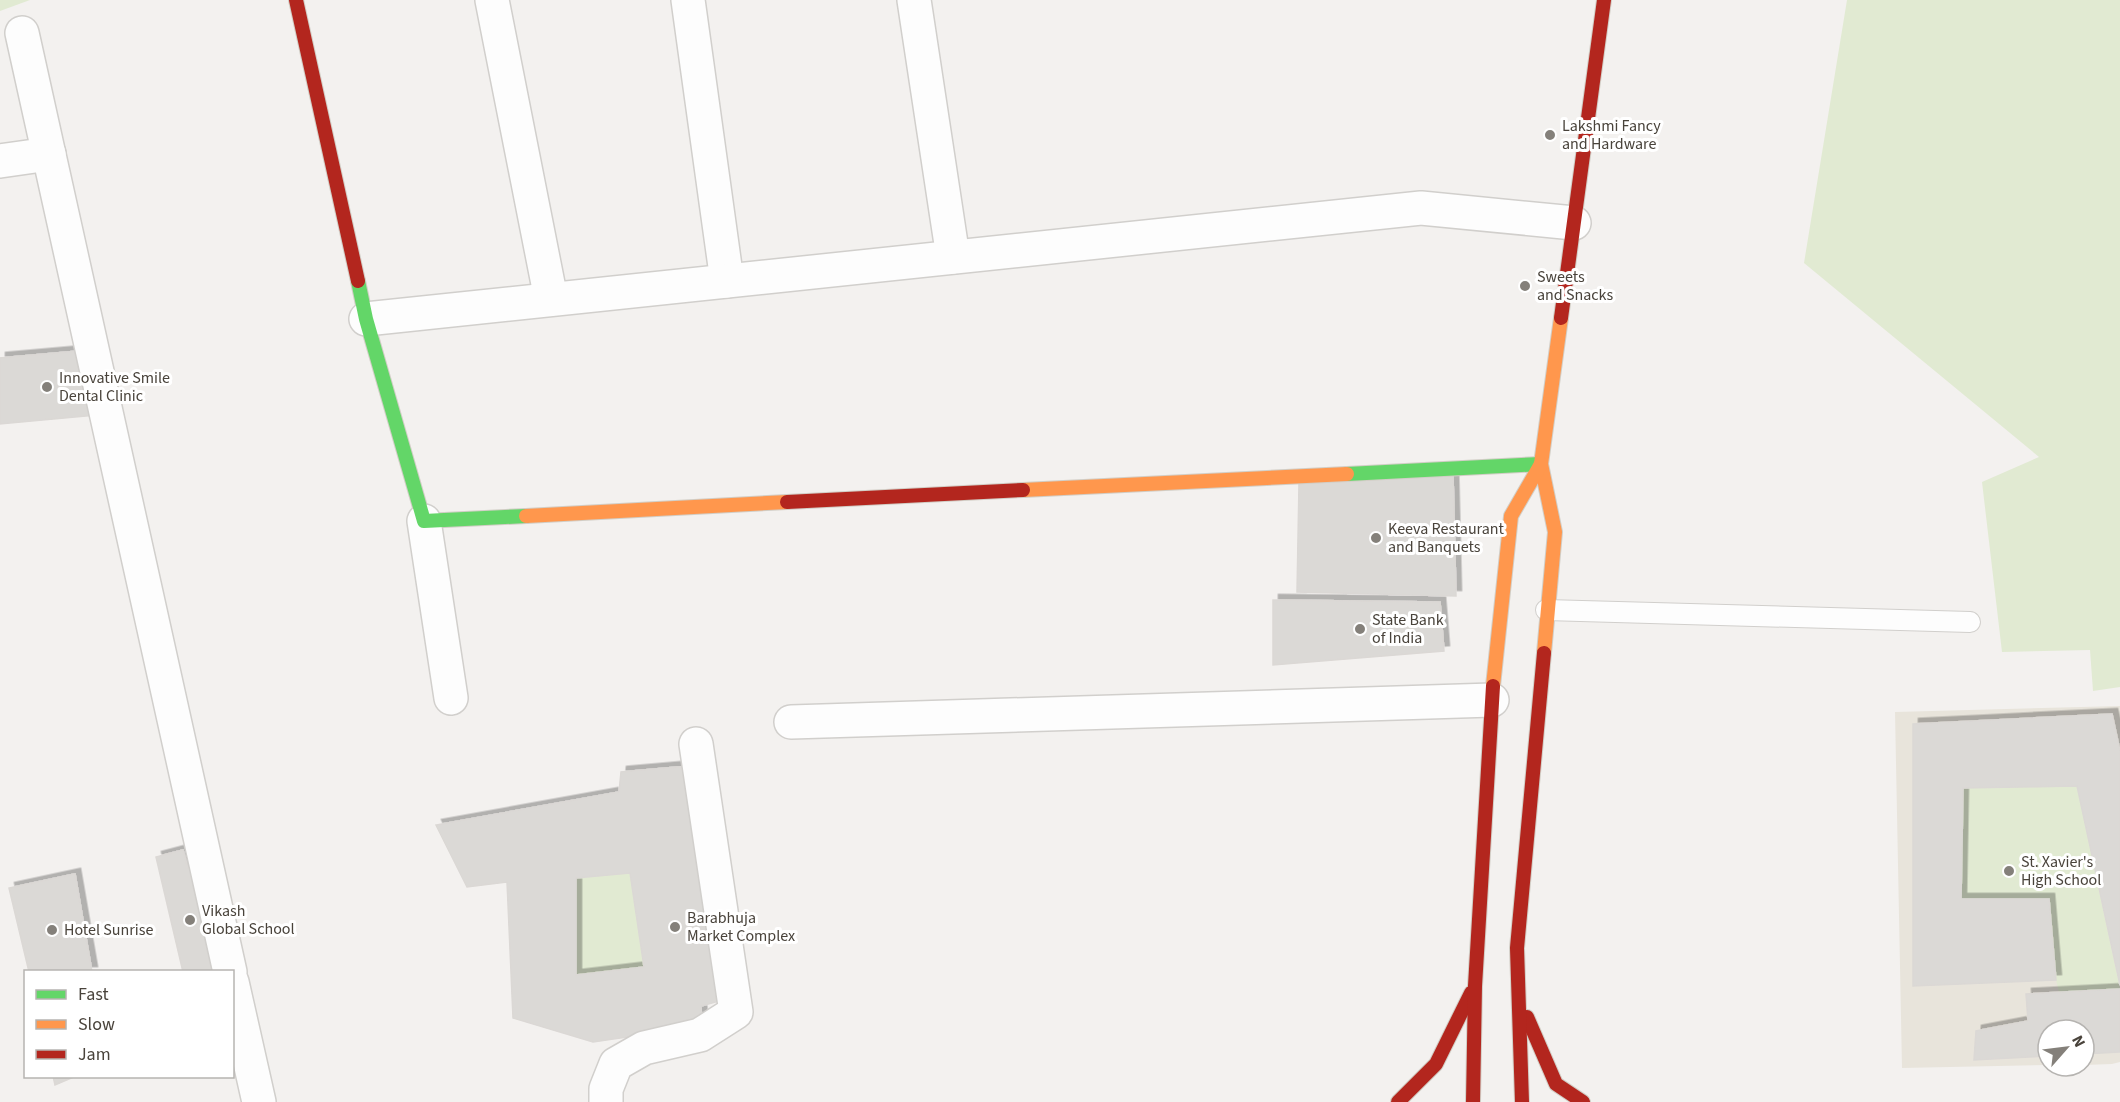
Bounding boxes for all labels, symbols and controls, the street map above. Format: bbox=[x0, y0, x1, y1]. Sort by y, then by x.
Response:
place label: Lakshmi Fancy and Hardware bbox=[1562, 115, 1661, 155]
marker: Lakshmi Fancy and Hardware bbox=[1543, 128, 1557, 142]
place label: Sweets and Snacks bbox=[1537, 266, 1613, 306]
marker: Sweets and Snacks bbox=[1518, 279, 1532, 293]
place label: Innovative Smile Dental Clinic bbox=[59, 367, 170, 407]
marker: Innovative Smile Dental Clinic bbox=[40, 380, 54, 394]
place label: Keeva Restaurant and Banquets bbox=[1388, 518, 1505, 558]
marker: Keeva Restaurant and Banquets bbox=[1369, 531, 1383, 545]
place label: State Bank of India bbox=[1372, 609, 1444, 649]
marker: State Bank of India bbox=[1353, 622, 1367, 636]
place label: St. Xavier's High School bbox=[2021, 851, 2101, 891]
marker: St. Xavier's High School bbox=[2002, 864, 2016, 878]
place label: Vikash Global School bbox=[202, 900, 295, 940]
place label: Barabhuja Market Complex bbox=[687, 907, 795, 947]
marker: Vikash Global School bbox=[183, 913, 197, 927]
place label: Hotel Sunrise bbox=[64, 919, 153, 941]
marker: Barabhuja Market Complex bbox=[668, 920, 682, 934]
marker: Hotel Sunrise bbox=[45, 923, 59, 937]
legend bbox=[24, 970, 234, 1078]
text: Fast bbox=[78, 982, 109, 1007]
text: Slow bbox=[78, 1012, 115, 1037]
north arrow bbox=[2036, 1018, 2096, 1078]
text: N bbox=[2066, 1032, 2091, 1051]
text: Jam bbox=[78, 1042, 111, 1067]

